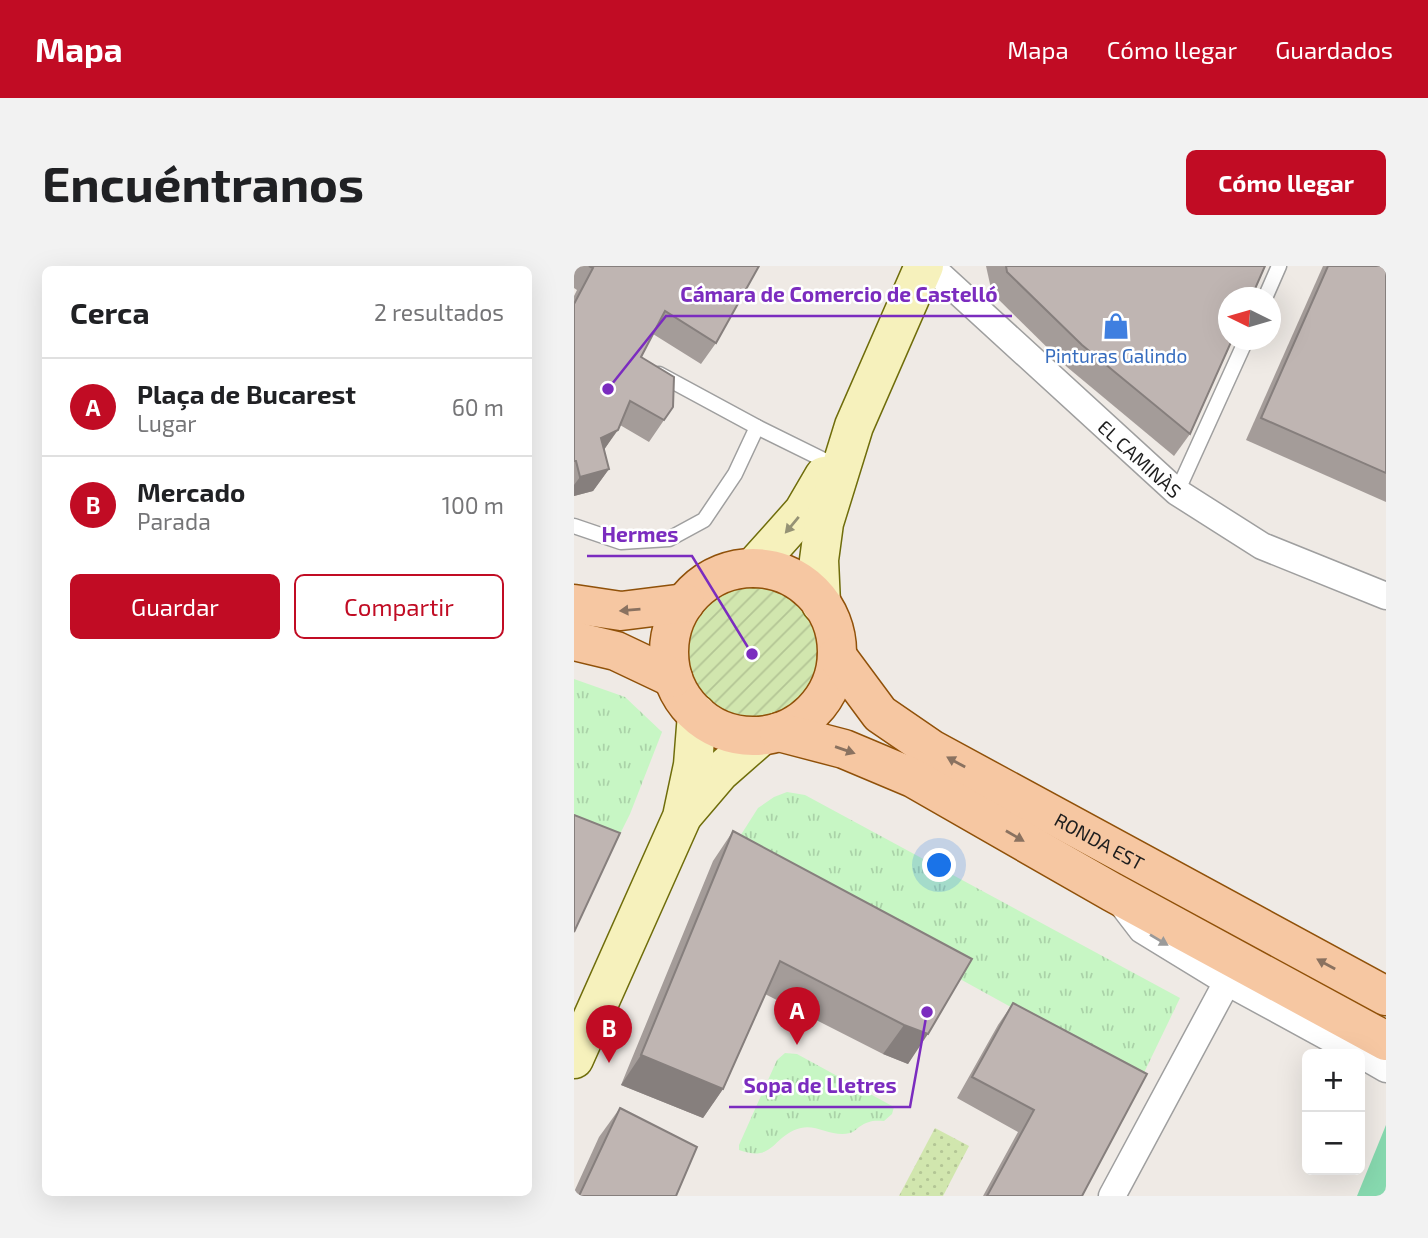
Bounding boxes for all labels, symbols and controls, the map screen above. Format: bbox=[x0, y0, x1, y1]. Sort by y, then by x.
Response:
text: Mapa bbox=[35, 29, 123, 69]
text: Mapa bbox=[1007, 35, 1069, 64]
text: Cómo llegar bbox=[1107, 35, 1237, 64]
text: Guardados bbox=[1275, 35, 1393, 64]
button: Cómo llegar bbox=[1186, 150, 1386, 215]
text: Encuéntranos bbox=[42, 153, 364, 212]
callout: Cámara de Comercio de Castelló bbox=[666, 274, 1012, 316]
text: Cámara de Comercio de Castelló bbox=[680, 281, 998, 306]
north arrow bbox=[1218, 287, 1281, 350]
text: Cerca bbox=[70, 294, 150, 330]
text: 2 resultados bbox=[374, 298, 504, 326]
shop icon: Pinturas Galindo bbox=[1101, 311, 1131, 341]
place label: Pinturas Galindo bbox=[1045, 344, 1187, 367]
text: Plaça de Bucarest bbox=[137, 378, 356, 409]
text: A bbox=[85, 393, 101, 421]
text: 60 m bbox=[452, 393, 504, 421]
text: Lugar bbox=[137, 409, 197, 437]
street label: EL CAMINÀS bbox=[1094, 415, 1187, 502]
text: Mercado bbox=[137, 476, 245, 507]
text: B bbox=[86, 491, 100, 519]
text: 100 m bbox=[442, 491, 504, 519]
text: Parada bbox=[137, 507, 211, 535]
callout: Hermes bbox=[587, 514, 692, 556]
one-way arrow bbox=[784, 516, 800, 534]
text: Hermes bbox=[602, 521, 678, 546]
button: Guardar bbox=[70, 574, 280, 639]
button: Compartir bbox=[294, 574, 504, 639]
one-way arrow bbox=[618, 605, 640, 616]
one-way arrow bbox=[834, 745, 855, 756]
one-way arrow bbox=[946, 757, 966, 768]
street label: RONDA EST bbox=[1051, 807, 1148, 874]
one-way arrow bbox=[1005, 830, 1024, 842]
your location bbox=[922, 848, 956, 882]
one-way arrow bbox=[1149, 934, 1168, 947]
one-way arrow bbox=[1316, 958, 1336, 969]
pin: A bbox=[774, 987, 820, 1045]
pin: B bbox=[586, 1005, 632, 1063]
map controls bbox=[1302, 1049, 1365, 1175]
button: + bbox=[1302, 1049, 1365, 1112]
callout: Sopa de Lletres bbox=[729, 1065, 910, 1107]
text: Sopa de Lletres bbox=[743, 1072, 897, 1097]
button: − bbox=[1302, 1112, 1365, 1175]

